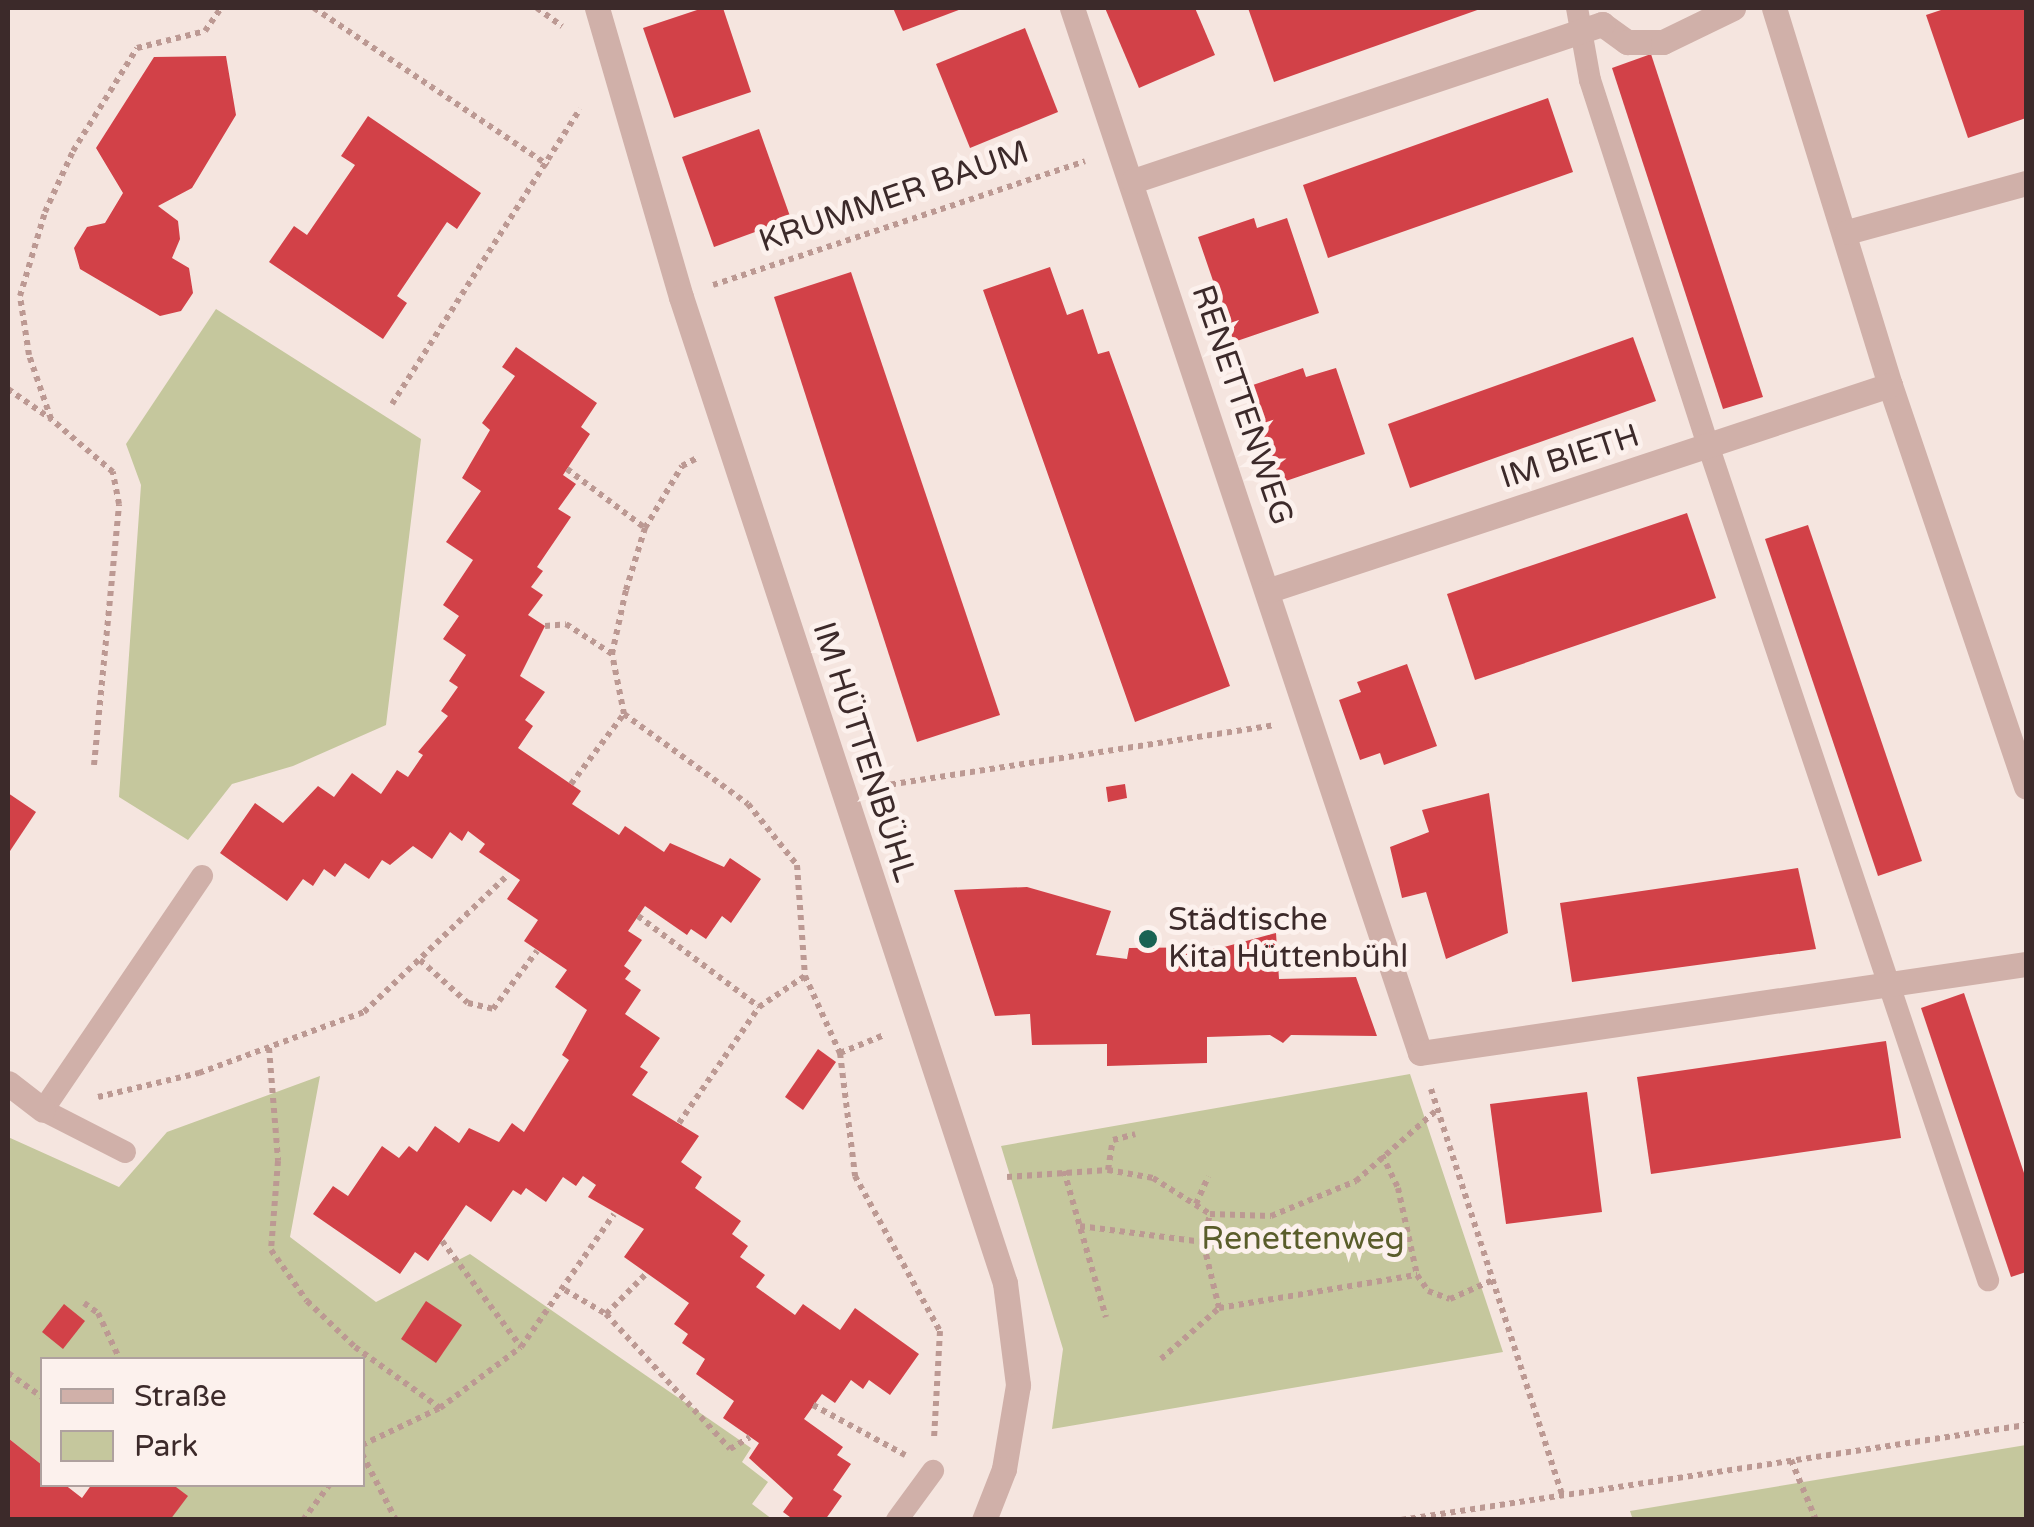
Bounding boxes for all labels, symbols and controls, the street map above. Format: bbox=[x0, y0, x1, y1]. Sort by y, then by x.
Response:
street label: KRUMMER BAUM bbox=[754, 133, 1034, 261]
street label: RENETTENWEG bbox=[1183, 280, 1301, 530]
street label: IM BIETH bbox=[1496, 417, 1644, 497]
street label: IM HÜTTENBÜHL bbox=[804, 617, 924, 887]
place label: Städtische Kita Hüttenbühl bbox=[1168, 902, 1408, 977]
marker: Städtische Kita Hüttenbühl bbox=[1137, 928, 1159, 950]
park label: Renettenweg bbox=[1201, 1220, 1405, 1258]
legend bbox=[40, 1357, 365, 1487]
text: Straße bbox=[134, 1378, 227, 1415]
text: Park bbox=[134, 1428, 198, 1465]

